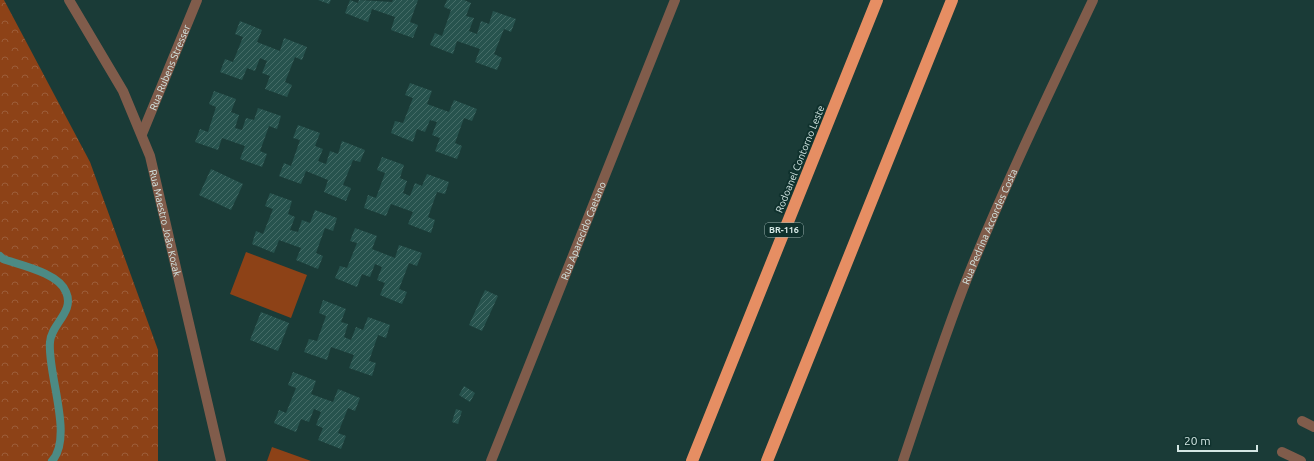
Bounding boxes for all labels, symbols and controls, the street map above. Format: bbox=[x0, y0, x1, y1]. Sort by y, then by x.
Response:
street label: Rua Rubens Stresser bbox=[147, 23, 192, 112]
street label: Rodoanel Contorno Leste bbox=[773, 104, 827, 214]
street label: Rua Pedrina Accordes Costa bbox=[960, 167, 1019, 286]
street label: Rua Maestro João Kozak bbox=[148, 168, 183, 278]
street label: Rua Aparecido Caetano bbox=[558, 180, 608, 281]
road number: BR-116 bbox=[765, 223, 803, 237]
scale bar bbox=[1178, 427, 1257, 453]
text: 20 m bbox=[1184, 434, 1211, 447]

